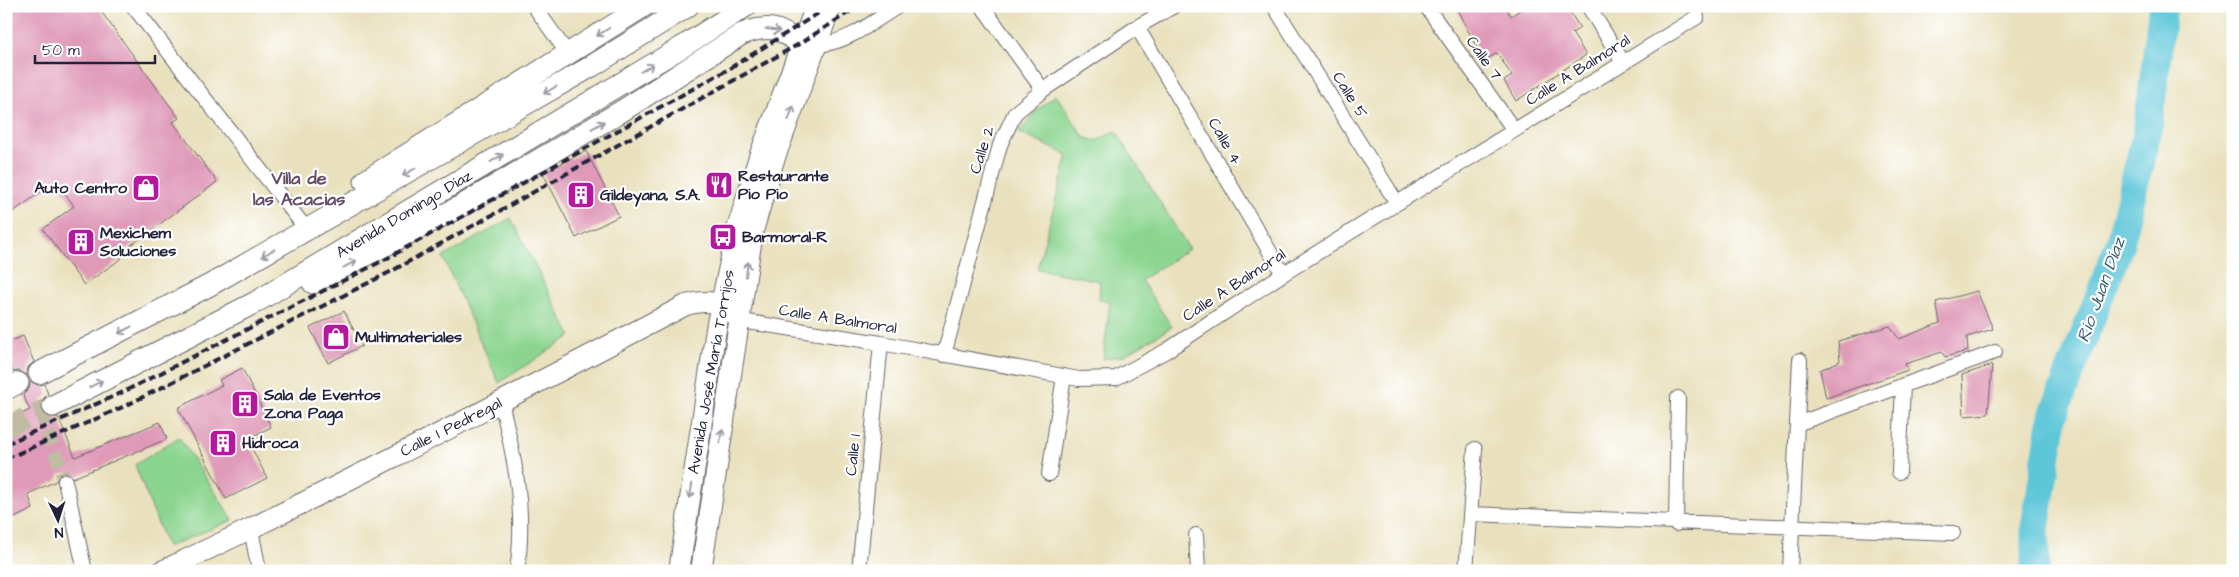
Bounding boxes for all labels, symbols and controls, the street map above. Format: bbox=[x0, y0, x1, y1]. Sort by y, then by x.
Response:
one-way arrow bbox=[765, 25, 781, 35]
one-way arrow bbox=[596, 27, 610, 37]
street label: Calle A Balmoral bbox=[1522, 29, 1634, 111]
street label: Calle 7 bbox=[1461, 31, 1507, 85]
scale bar bbox=[35, 32, 155, 64]
text: 50 m bbox=[42, 40, 80, 61]
one-way arrow bbox=[640, 62, 654, 72]
street label: Calle 5 bbox=[1327, 68, 1373, 123]
one-way arrow bbox=[543, 86, 557, 96]
one-way arrow bbox=[787, 106, 796, 121]
street label: Calle 4 bbox=[1203, 114, 1247, 168]
one-way arrow bbox=[591, 119, 605, 129]
street label: Calle 2 bbox=[964, 123, 1000, 177]
one-way arrow bbox=[489, 152, 503, 162]
street label: Avenida Domingo Díaz bbox=[332, 165, 477, 264]
place label: Restaurante Pio Pio bbox=[738, 165, 829, 205]
district label: Villa de las Acacias bbox=[253, 166, 345, 212]
one-way arrow bbox=[402, 167, 416, 177]
restaurant icon: Restaurante Pio Pio bbox=[704, 170, 734, 200]
shop icon: Auto Centro bbox=[131, 173, 161, 203]
place label: Auto Centro bbox=[34, 177, 128, 199]
building icon: Gildeyana, S.A. bbox=[566, 180, 596, 210]
place label: Gildeyana, S.A. bbox=[600, 184, 700, 207]
place label: Mexichem Soluciones bbox=[99, 222, 176, 262]
bus stop icon: Barmoral-R bbox=[708, 222, 738, 252]
place label: Barmoral-R bbox=[742, 226, 828, 248]
building icon: Mexichem Soluciones bbox=[66, 227, 96, 257]
water label: Río Juan Díaz bbox=[2071, 233, 2132, 346]
street label: Calle A Balmoral bbox=[1178, 243, 1290, 327]
one-way arrow bbox=[261, 248, 276, 258]
one-way arrow bbox=[342, 259, 356, 269]
one-way arrow bbox=[742, 261, 752, 277]
street label: Avenida José María Torrijos bbox=[682, 268, 740, 476]
street label: Calle A Balmoral bbox=[777, 299, 899, 339]
shop icon: Multimateriales bbox=[321, 322, 351, 352]
one-way arrow bbox=[118, 326, 133, 335]
place label: Multimateriales bbox=[355, 326, 462, 348]
one-way arrow bbox=[89, 379, 104, 389]
place label: Sala de Eventos Zona Paga bbox=[263, 384, 381, 426]
building icon: Sala de Eventos Zona Paga bbox=[230, 389, 260, 419]
street label: Calle 1 Pedregal bbox=[396, 392, 506, 463]
building icon: Hidroca bbox=[208, 428, 238, 458]
one-way arrow bbox=[716, 428, 726, 444]
place label: Hidroca bbox=[242, 432, 299, 454]
street label: Calle 1 bbox=[840, 433, 866, 477]
one-way arrow bbox=[686, 483, 696, 499]
north arrow bbox=[32, 494, 82, 544]
text: N bbox=[54, 522, 64, 542]

